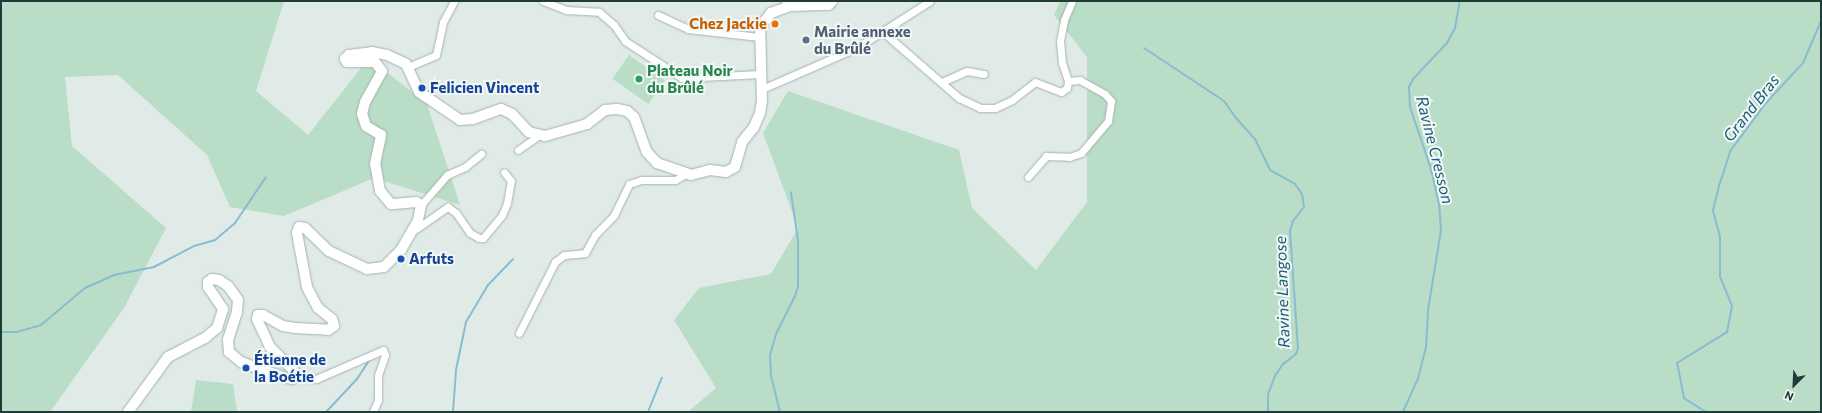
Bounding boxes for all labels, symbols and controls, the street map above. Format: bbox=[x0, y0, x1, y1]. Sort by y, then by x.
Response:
place label: Chez Jackie bbox=[689, 15, 767, 33]
marker: Chez Jackie bbox=[770, 19, 780, 29]
place label: Mairie annexe du Brûlé bbox=[814, 22, 911, 57]
marker: Mairie annexe du Brûlé bbox=[801, 35, 811, 45]
place label: Plateau Noir du Brûlé bbox=[647, 61, 733, 96]
water label: Grand Bras bbox=[1719, 71, 1783, 145]
marker: Plateau Noir du Brûlé bbox=[634, 74, 644, 84]
place label: Felicien Vincent bbox=[430, 79, 539, 97]
marker: Felicien Vincent bbox=[417, 83, 427, 93]
water label: Ravine Cresson bbox=[1412, 94, 1458, 206]
water label: Ravine Langose bbox=[1270, 236, 1294, 348]
place label: Arfuts bbox=[409, 250, 454, 268]
marker: Arfuts bbox=[396, 254, 406, 264]
place label: Étienne de la Boétie bbox=[254, 350, 326, 385]
marker: Étienne de la Boétie bbox=[241, 363, 251, 373]
north arrow bbox=[1774, 365, 1814, 405]
text: N bbox=[1783, 389, 1795, 404]

